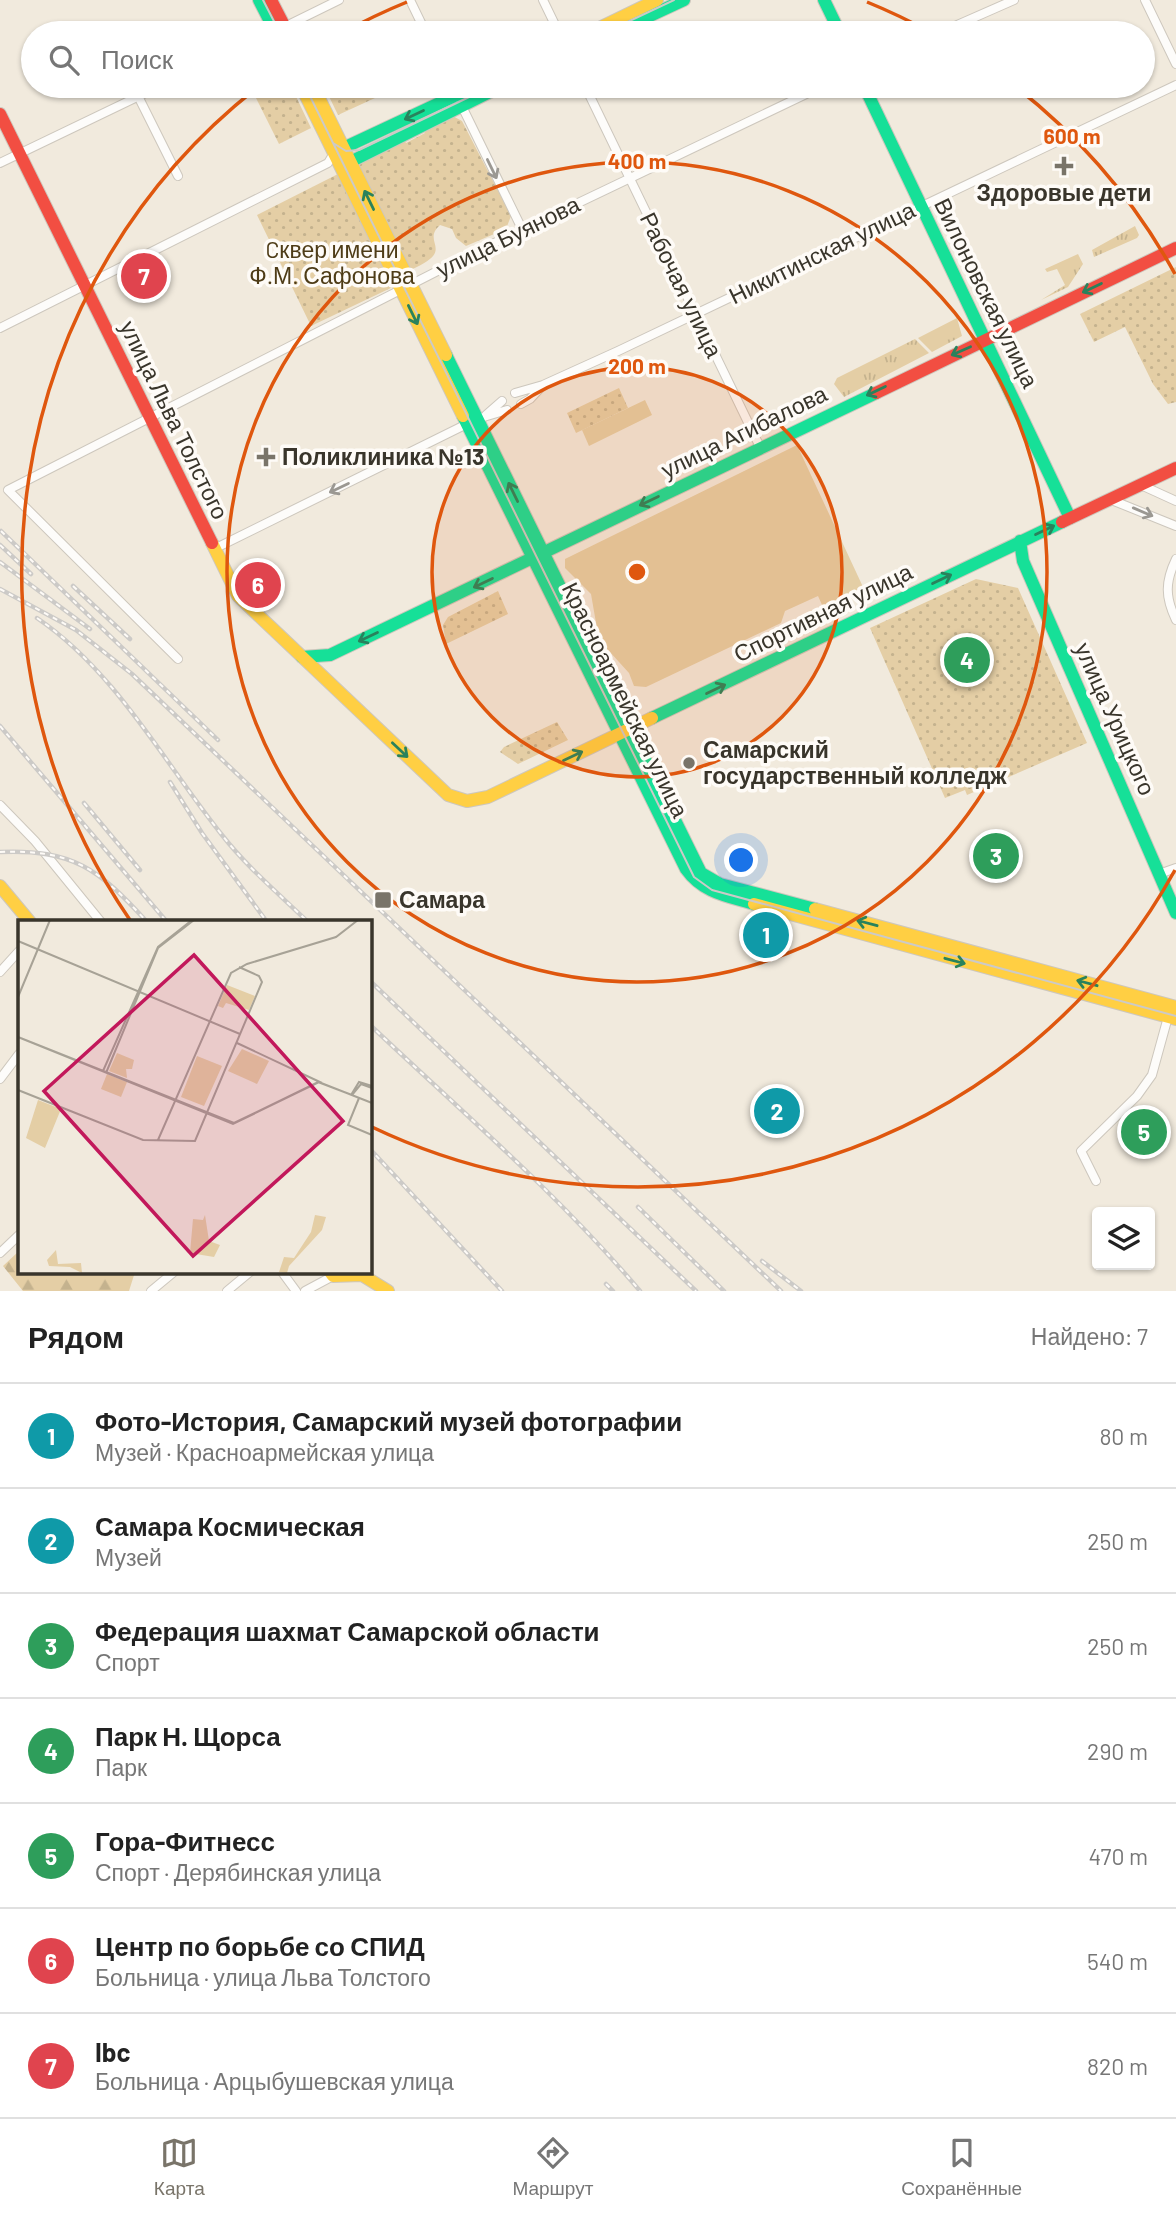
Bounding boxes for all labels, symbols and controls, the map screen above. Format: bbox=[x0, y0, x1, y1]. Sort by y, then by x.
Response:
search box bbox=[21, 21, 1155, 98]
icon: search bbox=[45, 41, 83, 79]
text: Поиск bbox=[101, 43, 173, 74]
one-way arrow bbox=[404, 109, 425, 122]
text: 600 m bbox=[1044, 123, 1100, 148]
text: 400 m bbox=[608, 148, 666, 173]
marker: Здоровые дети bbox=[1054, 156, 1074, 176]
one-way arrow bbox=[486, 158, 500, 179]
place label: Здоровые дети bbox=[977, 178, 1151, 206]
street label: улица Буянова bbox=[431, 189, 584, 283]
one-way arrow bbox=[362, 190, 376, 211]
street label: Вилоновская улица bbox=[929, 193, 1045, 392]
street label: Никитинская улица bbox=[724, 195, 919, 309]
street label: Рабочая улица bbox=[635, 207, 729, 362]
park label: Cквер имени Ф.М. Сафонова bbox=[249, 235, 415, 289]
pin: 7 bbox=[121, 250, 167, 302]
one-way arrow bbox=[1082, 282, 1103, 296]
one-way arrow bbox=[407, 304, 420, 325]
street label: улица Льва Толстого bbox=[115, 316, 235, 523]
one-way arrow bbox=[951, 345, 973, 358]
text: 200 m bbox=[608, 353, 666, 378]
street label: улица Агибалова bbox=[656, 379, 831, 483]
one-way arrow bbox=[866, 385, 887, 399]
place label: Поликлиника №13 bbox=[282, 442, 484, 470]
marker: Поликлиника №13 bbox=[256, 447, 276, 467]
one-way arrow bbox=[329, 481, 350, 495]
one-way arrow bbox=[505, 482, 519, 503]
one-way arrow bbox=[639, 495, 660, 509]
one-way arrow bbox=[1131, 506, 1153, 519]
one-way arrow bbox=[1034, 522, 1055, 536]
street label: Спортивная улица bbox=[729, 557, 917, 668]
pin: 6 bbox=[235, 559, 281, 611]
centre of rings bbox=[625, 560, 649, 584]
one-way arrow bbox=[931, 571, 952, 585]
one-way arrow bbox=[473, 577, 494, 590]
street label: Красноармейская улица bbox=[557, 577, 695, 822]
one-way arrow bbox=[358, 631, 379, 644]
pin: 4 bbox=[944, 634, 990, 686]
street label: улица Урицкого bbox=[1070, 638, 1162, 799]
one-way arrow bbox=[705, 681, 726, 695]
place label: Самарский государственный колледж bbox=[703, 735, 1007, 789]
one-way arrow bbox=[391, 741, 408, 758]
one-way arrow bbox=[562, 749, 583, 762]
marker: Самарский государственный колледж bbox=[681, 755, 697, 771]
pin: 3 bbox=[973, 830, 1019, 882]
your location bbox=[724, 843, 758, 877]
place label: Самара bbox=[399, 885, 485, 913]
marker: Самара bbox=[373, 890, 393, 910]
pin: 1 bbox=[743, 909, 789, 961]
one-way arrow bbox=[856, 916, 878, 929]
inset map bbox=[18, 920, 371, 1274]
one-way arrow bbox=[943, 955, 966, 968]
one-way arrow bbox=[1076, 976, 1098, 989]
pin: 2 bbox=[754, 1085, 800, 1137]
pin: 5 bbox=[1121, 1106, 1167, 1158]
map controls bbox=[1092, 1207, 1155, 1270]
button: layers bbox=[1092, 1207, 1155, 1270]
text: Рядом bbox=[28, 1318, 124, 1354]
text: Найдено: 7 bbox=[1031, 1322, 1148, 1350]
text: Фото-История, Самарский музей фотографии bbox=[95, 1405, 682, 1436]
text: 1 bbox=[47, 1422, 55, 1450]
text: 80 m bbox=[1099, 1422, 1148, 1450]
text: Музей · Красноармейская улица bbox=[95, 1438, 434, 1466]
text: Самара Космическая bbox=[95, 1510, 365, 1541]
text: 2 bbox=[45, 1527, 57, 1555]
text: 250 m bbox=[1087, 1527, 1148, 1555]
text: Музей bbox=[95, 1543, 162, 1571]
text: Федерация шахмат Самарской области bbox=[95, 1615, 600, 1646]
text: 3 bbox=[45, 1632, 57, 1660]
text: 250 m bbox=[1087, 1632, 1148, 1660]
text: Спорт bbox=[95, 1648, 160, 1676]
text: Парк Н. Щорса bbox=[95, 1720, 281, 1751]
text: 4 bbox=[44, 1737, 58, 1765]
text: 290 m bbox=[1087, 1737, 1148, 1765]
text: Парк bbox=[95, 1753, 147, 1781]
text: Гора-Фитнесс bbox=[95, 1825, 275, 1856]
text: 5 bbox=[45, 1842, 57, 1870]
text: 470 m bbox=[1089, 1842, 1148, 1870]
text: Спорт · Дерябинская улица bbox=[95, 1858, 381, 1886]
text: Центр по борьбе со СПИД bbox=[95, 1930, 425, 1961]
text: 6 bbox=[45, 1947, 57, 1975]
text: 540 m bbox=[1087, 1947, 1148, 1975]
text: Больница · улица Льва Толстого bbox=[95, 1963, 431, 1991]
text: Ibc bbox=[95, 2036, 130, 2067]
text: 7 bbox=[45, 2052, 57, 2080]
text: 820 m bbox=[1087, 2052, 1148, 2080]
text: Больница · Арцыбушевская улица bbox=[95, 2067, 454, 2095]
tab: Карта bbox=[154, 2134, 205, 2200]
tab: Маршрут bbox=[512, 2134, 593, 2200]
tab: Сохранённые bbox=[901, 2134, 1022, 2200]

